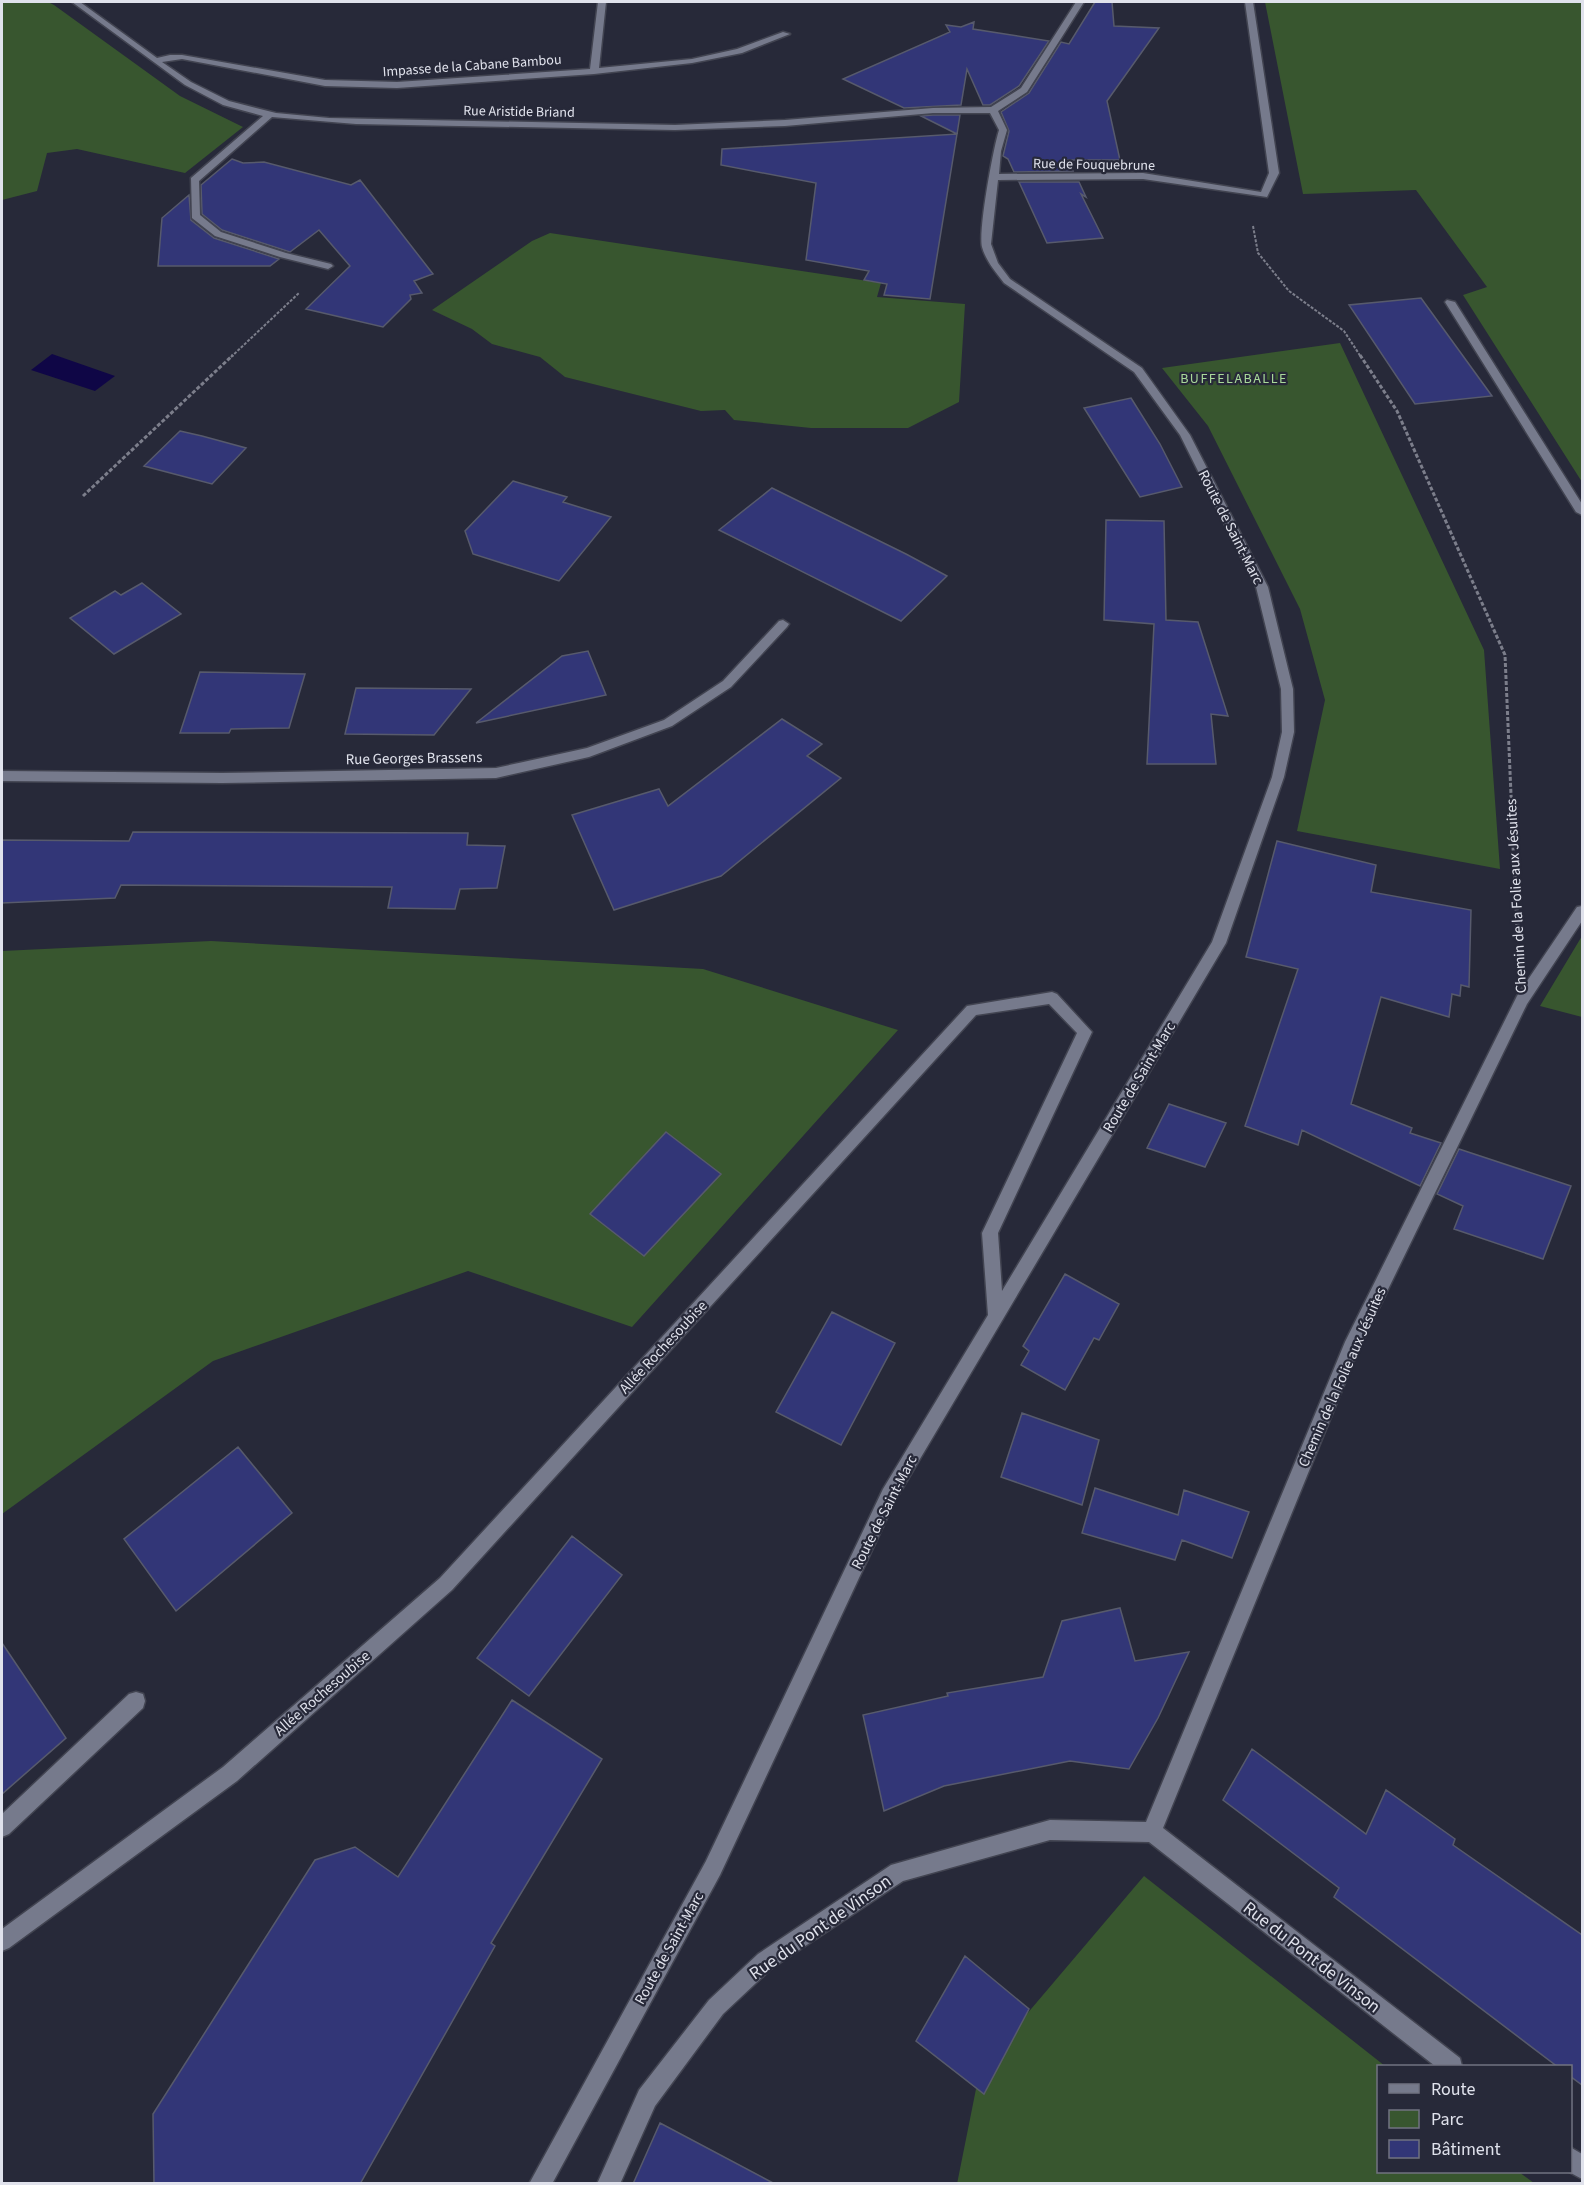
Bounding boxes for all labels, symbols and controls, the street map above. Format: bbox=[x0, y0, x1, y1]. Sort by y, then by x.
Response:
street label: Impasse de la Cabane Bambou bbox=[382, 50, 562, 82]
street label: Rue Aristide Briand bbox=[463, 101, 575, 123]
street label: Rue de Fouquebrune bbox=[1033, 154, 1155, 176]
district label: BUFFELABALLE bbox=[1180, 369, 1288, 389]
street label: Route de Saint-Marc bbox=[1193, 466, 1269, 588]
street label: Rue Georges Brassens bbox=[345, 747, 483, 770]
street label: Chemin de la Folie aux Jésuites bbox=[1501, 798, 1532, 994]
street label: Route de Saint-Marc bbox=[1098, 1018, 1181, 1137]
street label: Chemin de la Folie aux Jésuites bbox=[1293, 1284, 1392, 1470]
street label: Allée Rochesoubise bbox=[614, 1296, 712, 1399]
street label: Route de Saint-Marc bbox=[847, 1451, 922, 1573]
street label: Allée Rochesoubise bbox=[270, 1646, 375, 1741]
street label: Rue du Pont de Vinson bbox=[744, 1869, 896, 1986]
street label: Route de Saint-Marc bbox=[630, 1888, 709, 2008]
street label: Rue du Pont de Vinson bbox=[1238, 1896, 1386, 2019]
legend bbox=[1377, 2065, 1572, 2173]
text: Route bbox=[1431, 2077, 1475, 2102]
text: Parc bbox=[1431, 2107, 1464, 2132]
text: Bâtiment bbox=[1431, 2137, 1501, 2162]

